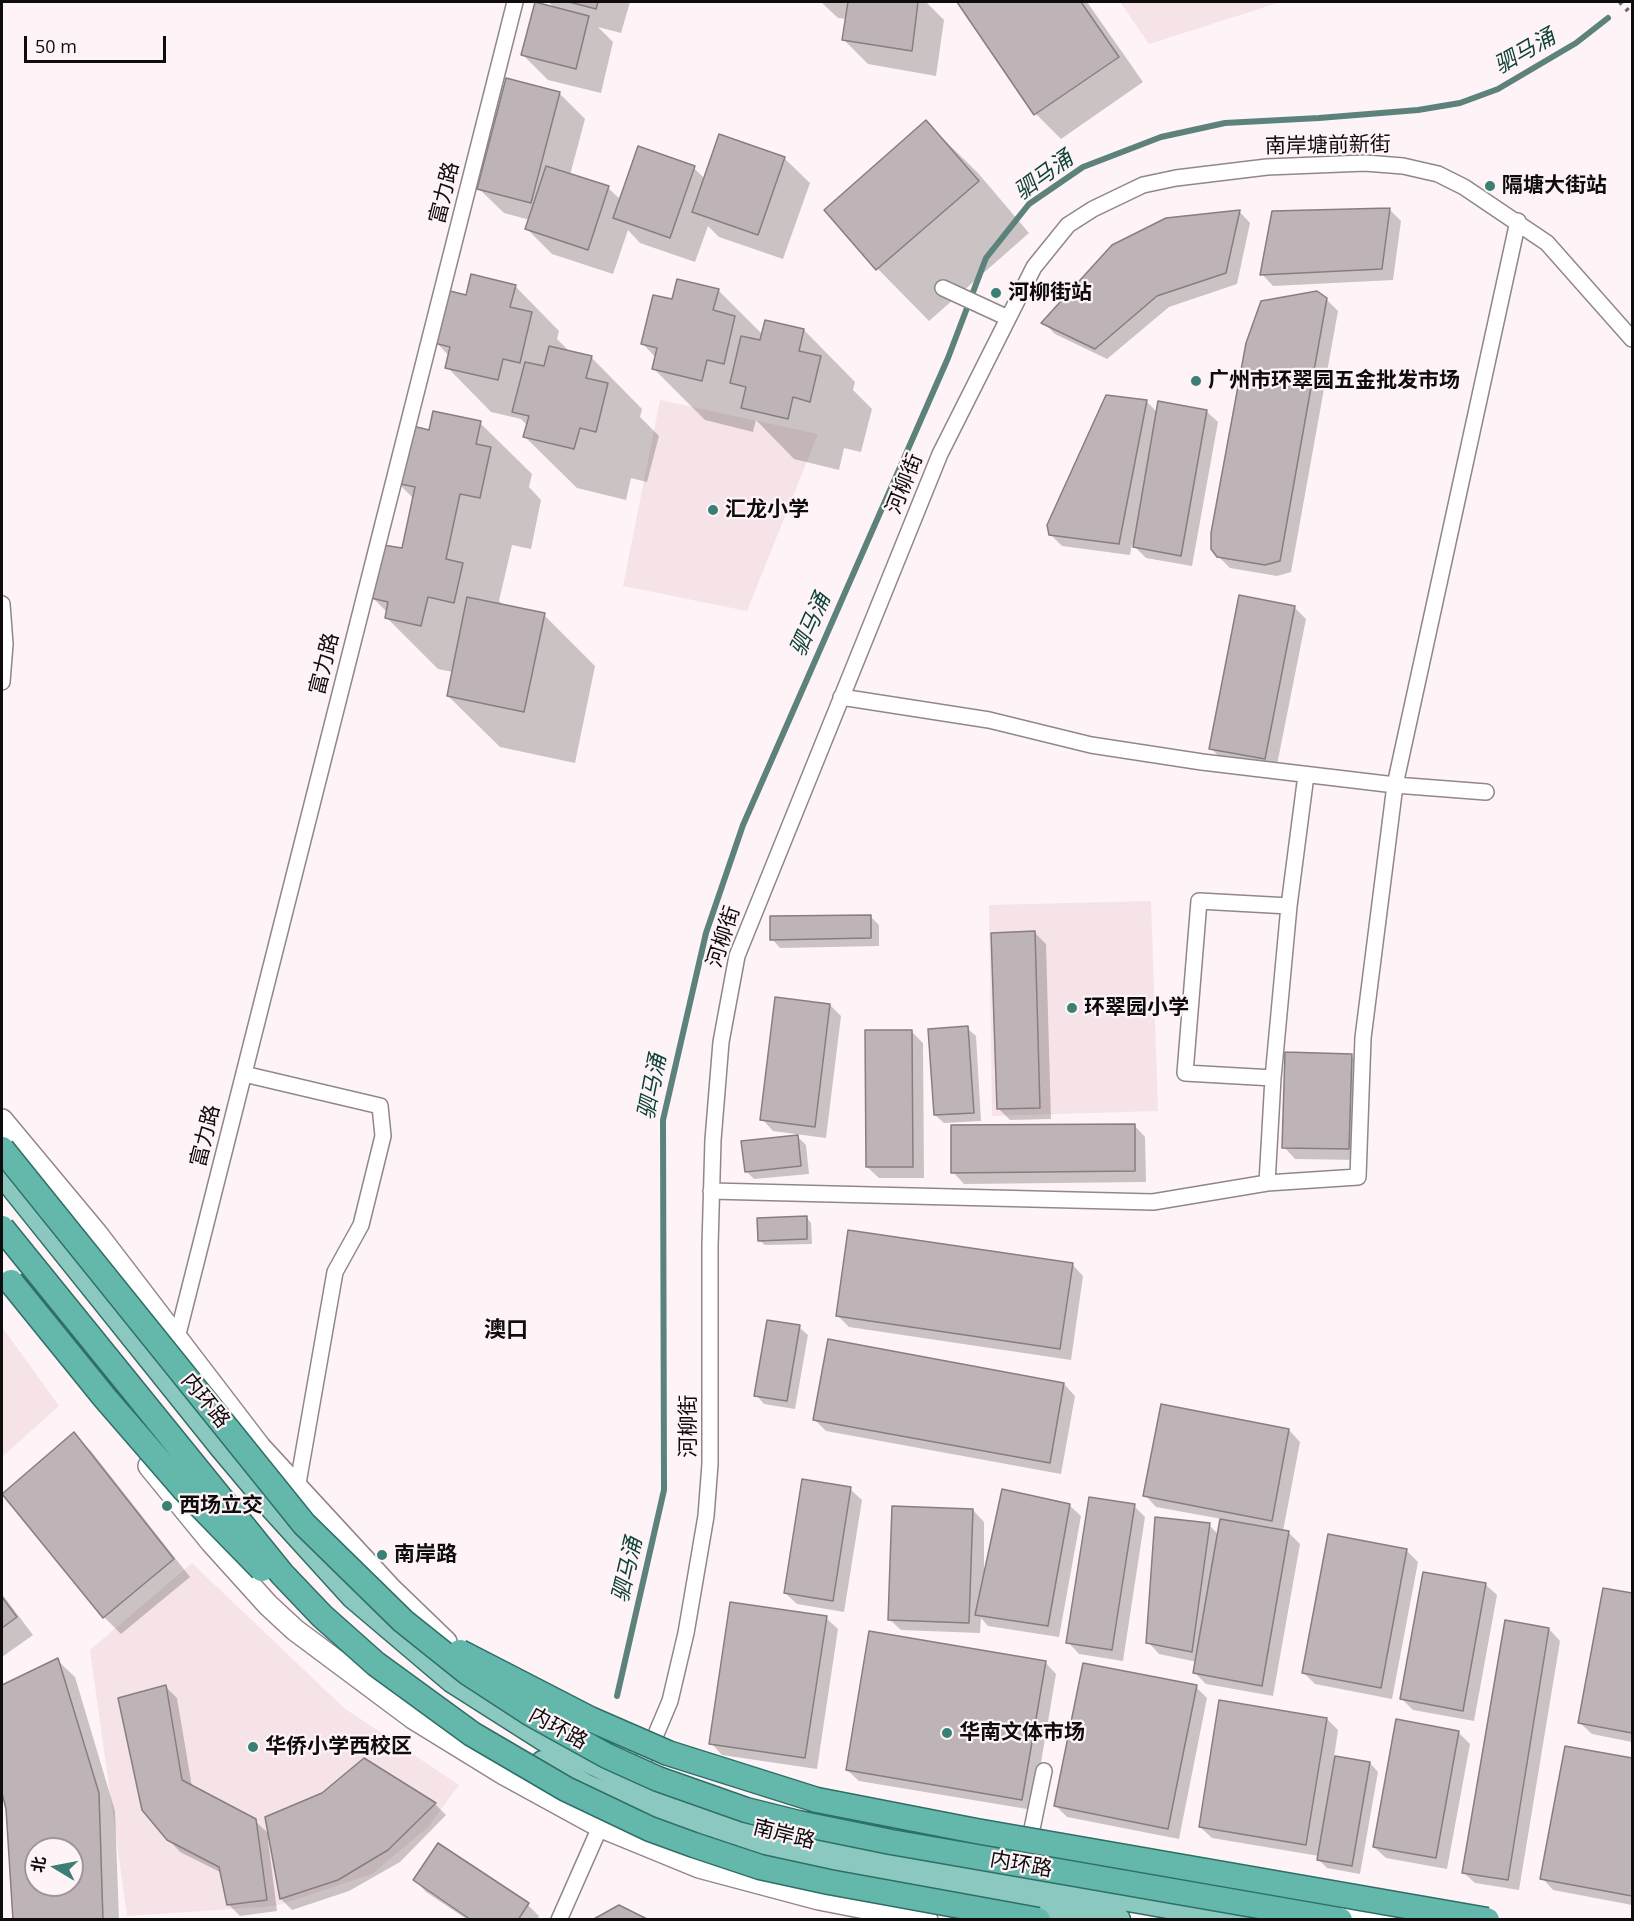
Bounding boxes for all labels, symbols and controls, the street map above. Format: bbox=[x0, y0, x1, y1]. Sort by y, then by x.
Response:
scale bar bbox=[27, 24, 170, 62]
water label: 驷马涌 bbox=[1490, 24, 1560, 80]
text: 50 m bbox=[35, 34, 77, 58]
street label: 南岸塘前新街 bbox=[1265, 132, 1391, 160]
water label: 驷马涌 bbox=[1010, 146, 1078, 206]
street label: 富力路 bbox=[425, 159, 465, 227]
place label: 隔塘大街站 bbox=[1502, 173, 1607, 199]
marker: 隔塘大街站 bbox=[1483, 179, 1497, 193]
place label: 河柳街站 bbox=[1008, 280, 1092, 306]
marker: 河柳街站 bbox=[989, 286, 1003, 300]
place label: 广州市环翠园五金批发市场 bbox=[1208, 368, 1460, 394]
marker: 广州市环翠园五金批发市场 bbox=[1189, 374, 1203, 388]
street label: 河柳街 bbox=[882, 450, 928, 518]
place label: 汇龙小学 bbox=[725, 497, 809, 523]
marker: 汇龙小学 bbox=[706, 503, 720, 517]
water label: 驷马涌 bbox=[786, 589, 836, 661]
street label: 富力路 bbox=[305, 630, 345, 698]
street label: 河柳街 bbox=[702, 903, 746, 971]
place label: 环翠园小学 bbox=[1084, 995, 1189, 1021]
marker: 环翠园小学 bbox=[1065, 1001, 1079, 1015]
water label: 驷马涌 bbox=[634, 1052, 672, 1122]
street label: 富力路 bbox=[186, 1102, 226, 1170]
district label: 澳口 bbox=[484, 1318, 528, 1344]
street label: 内环路 bbox=[175, 1369, 235, 1433]
street label: 河柳街 bbox=[676, 1395, 702, 1457]
place label: 西场立交 bbox=[179, 1493, 263, 1519]
marker: 西场立交 bbox=[160, 1499, 174, 1513]
water label: 驷马涌 bbox=[608, 1535, 648, 1605]
place label: 南岸路 bbox=[394, 1542, 457, 1568]
marker: 南岸路 bbox=[375, 1548, 389, 1562]
street label: 内环路 bbox=[524, 1703, 592, 1755]
place label: 华南文体市场 bbox=[959, 1720, 1085, 1746]
marker: 华南文体市场 bbox=[940, 1726, 954, 1740]
place label: 华侨小学西校区 bbox=[265, 1734, 412, 1760]
marker: 华侨小学西校区 bbox=[246, 1740, 260, 1754]
street label: 南岸路 bbox=[750, 1815, 818, 1855]
north arrow bbox=[24, 1837, 84, 1897]
street label: 内环路 bbox=[988, 1847, 1054, 1883]
text: 北 bbox=[26, 1854, 50, 1874]

